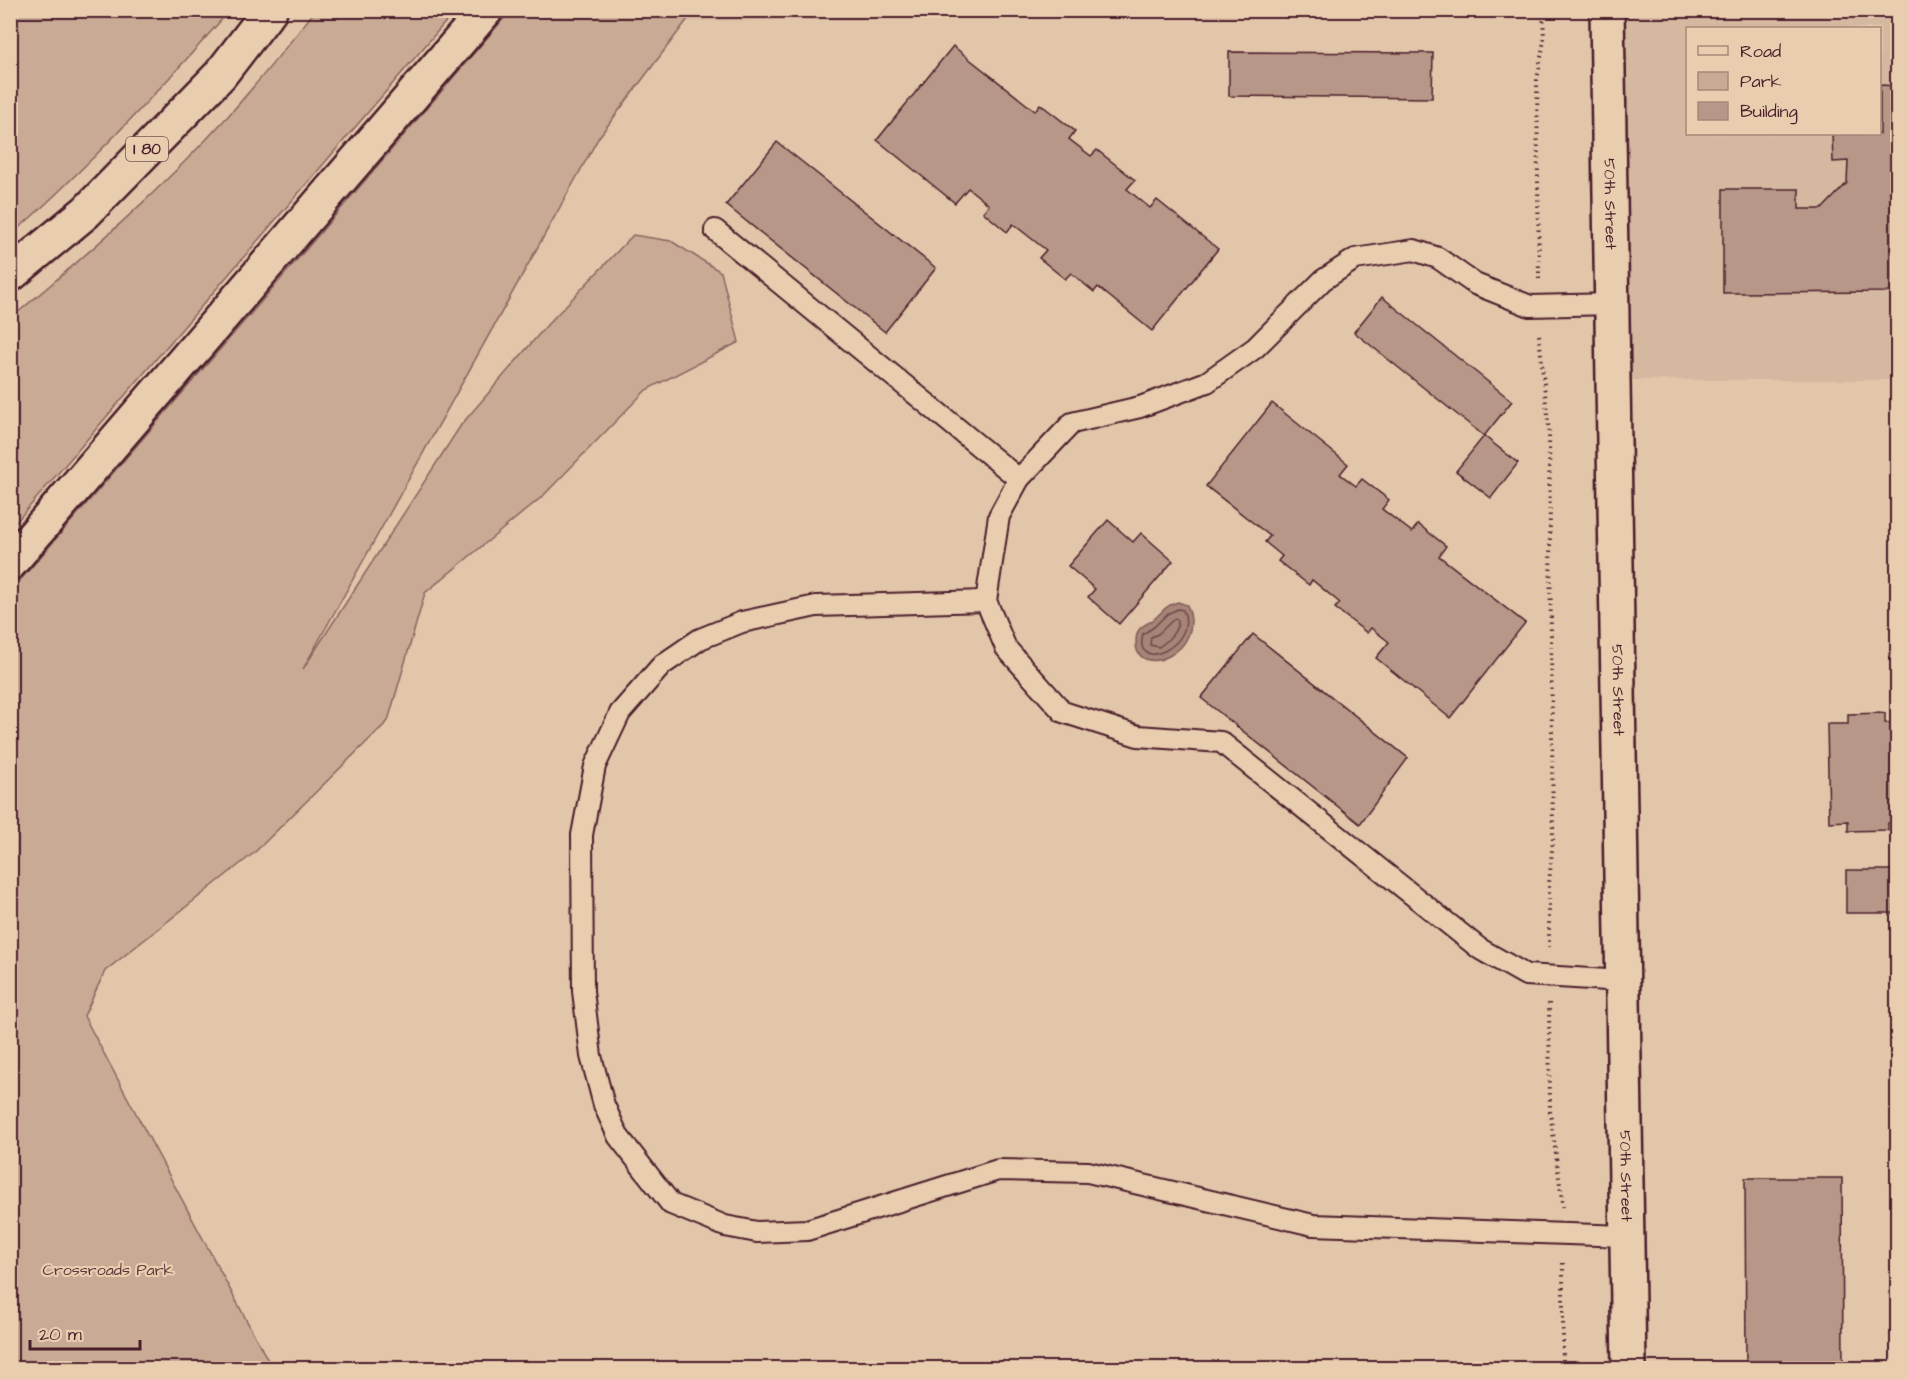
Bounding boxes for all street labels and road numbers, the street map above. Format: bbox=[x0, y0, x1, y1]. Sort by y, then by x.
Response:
road number: I 80 bbox=[126, 137, 168, 161]
street label: 50th Street bbox=[1598, 158, 1622, 250]
street label: 50th Street bbox=[1606, 644, 1630, 736]
street label: 50th Street bbox=[1614, 1130, 1638, 1222]

